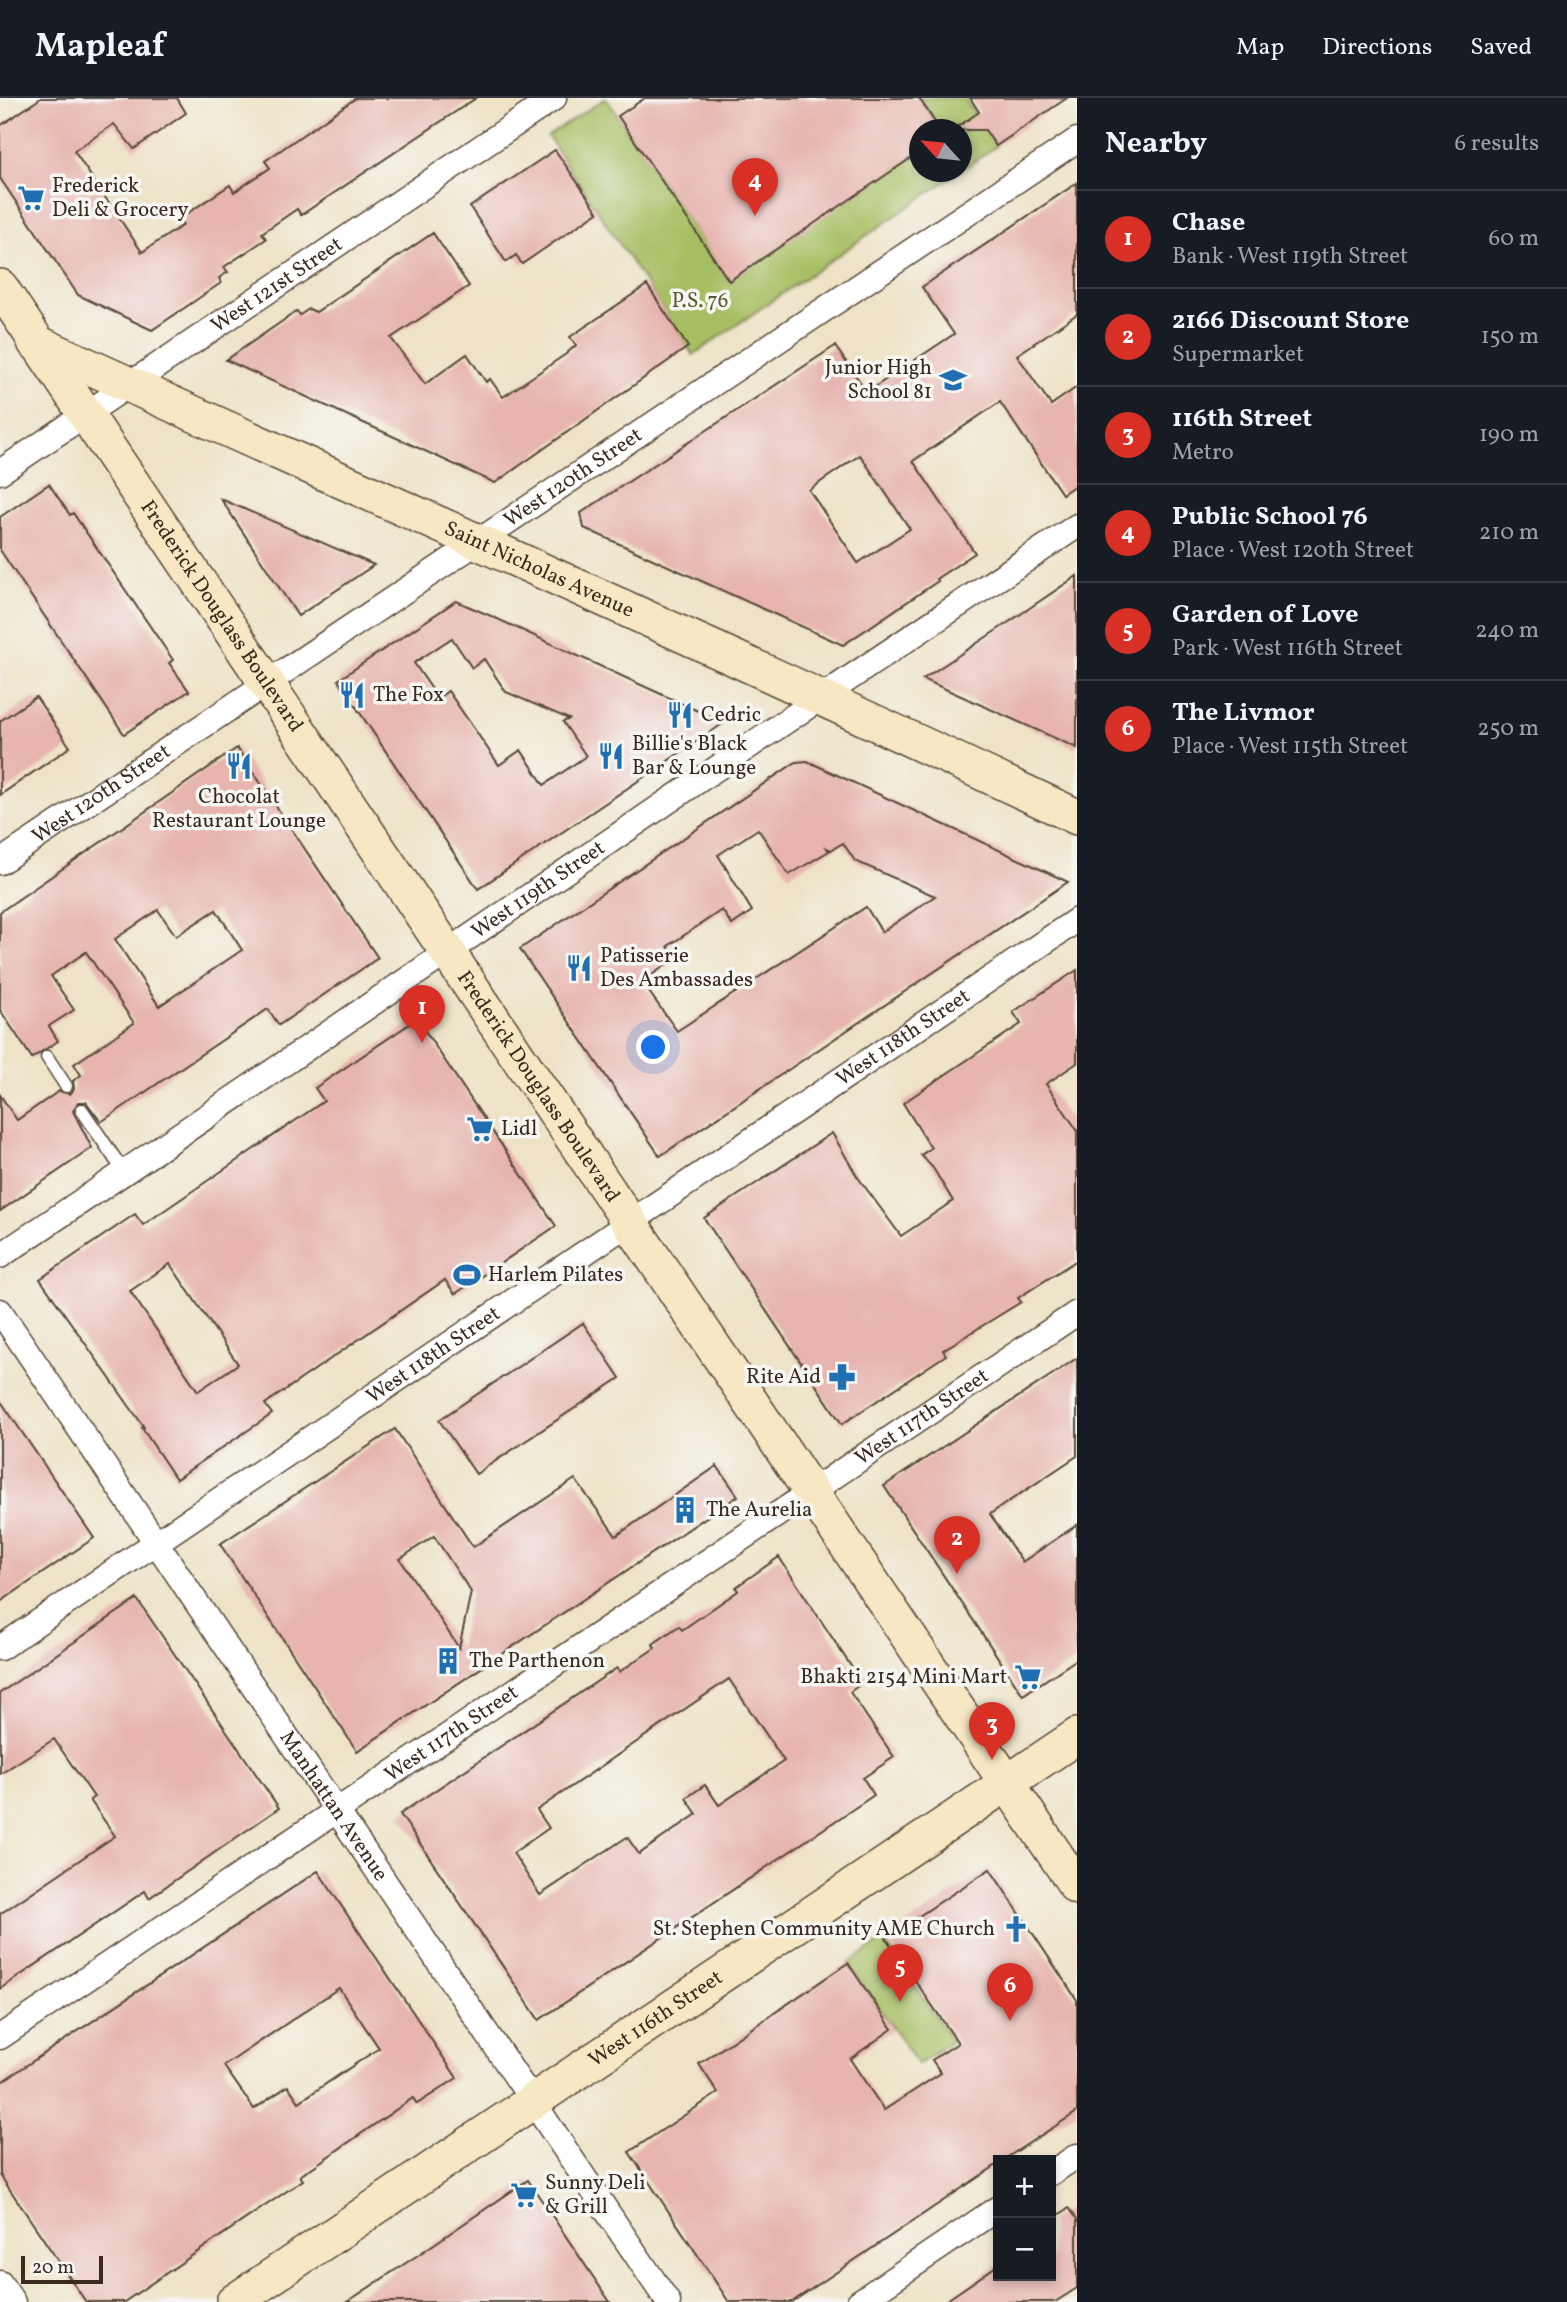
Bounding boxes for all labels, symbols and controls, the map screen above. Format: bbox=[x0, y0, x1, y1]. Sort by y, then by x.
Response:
text: Mapleaf bbox=[35, 25, 165, 71]
text: Map bbox=[1236, 31, 1284, 65]
text: Directions bbox=[1322, 31, 1432, 65]
text: Saved bbox=[1470, 31, 1532, 65]
north arrow bbox=[909, 119, 972, 182]
text: Nearby bbox=[1105, 123, 1207, 165]
text: 6 results bbox=[1455, 128, 1539, 160]
pin: 4 bbox=[732, 158, 778, 216]
place label: Frederick Deli & Grocery bbox=[52, 172, 189, 225]
supermarket icon: Frederick Deli & Grocery bbox=[16, 183, 46, 213]
text: Chase bbox=[1172, 205, 1245, 241]
text: 1 bbox=[1123, 223, 1133, 255]
text: 60 m bbox=[1489, 223, 1539, 255]
street label: West 121st Street bbox=[205, 230, 348, 340]
text: Bank · West 119th Street bbox=[1172, 241, 1408, 273]
park label: P.S. 76 bbox=[672, 287, 728, 316]
text: 2166 Discount Store bbox=[1172, 303, 1409, 339]
text: 2 bbox=[1122, 321, 1134, 353]
text: 150 m bbox=[1481, 321, 1539, 353]
text: Supermarket bbox=[1172, 339, 1304, 371]
place label: Junior High School 81 bbox=[825, 354, 932, 407]
school or university icon: Junior High School 81 bbox=[938, 365, 968, 395]
text: 116th Street bbox=[1172, 401, 1312, 437]
text: 3 bbox=[1122, 419, 1134, 451]
text: 190 m bbox=[1479, 419, 1539, 451]
street label: West 120th Street bbox=[498, 421, 648, 535]
text: Metro bbox=[1172, 437, 1234, 469]
street label: Frederick Douglass Boulevard bbox=[133, 495, 310, 738]
text: Public School 76 bbox=[1172, 499, 1368, 535]
street label: Saint Nicholas Avenue bbox=[439, 514, 639, 625]
text: 4 bbox=[1121, 517, 1135, 549]
text: 210 m bbox=[1479, 517, 1539, 549]
text: Place · West 120th Street bbox=[1172, 535, 1414, 567]
text: Garden of Love bbox=[1172, 597, 1358, 633]
text: 5 bbox=[1122, 615, 1134, 647]
text: 240 m bbox=[1475, 615, 1539, 647]
text: Park · West 116th Street bbox=[1172, 633, 1403, 665]
restaurant icon: The Fox bbox=[337, 680, 367, 710]
place label: The Fox bbox=[373, 681, 444, 710]
text: The Livmor bbox=[1172, 695, 1315, 731]
restaurant icon: Cedric bbox=[665, 700, 695, 730]
place label: Cedric bbox=[701, 701, 761, 730]
text: 6 bbox=[1122, 713, 1134, 745]
text: 250 m bbox=[1477, 713, 1539, 745]
place label: Billie's Black Bar & Lounge bbox=[632, 730, 756, 783]
text: Place · West 115th Street bbox=[1172, 731, 1408, 763]
street label: West 120th Street bbox=[26, 737, 176, 851]
restaurant icon: Billie's Black Bar & Lounge bbox=[596, 741, 626, 771]
restaurant icon: Chocolat Restaurant Lounge bbox=[224, 751, 254, 781]
place label: Chocolat Restaurant Lounge bbox=[152, 783, 326, 836]
street label: West 119th Street bbox=[466, 834, 611, 946]
place label: Patisserie Des Ambassades bbox=[600, 942, 753, 995]
restaurant icon: Patisserie Des Ambassades bbox=[564, 953, 594, 983]
street label: Frederick Douglass Boulevard bbox=[450, 965, 627, 1208]
street label: West 118th Street bbox=[830, 982, 976, 1093]
pin: 1 bbox=[399, 985, 445, 1043]
your location bbox=[636, 1030, 670, 1064]
supermarket icon: Lidl bbox=[465, 1114, 495, 1144]
place label: Lidl bbox=[501, 1115, 537, 1144]
sports icon: Harlem Pilates bbox=[452, 1260, 482, 1290]
place label: Harlem Pilates bbox=[488, 1261, 623, 1290]
street label: West 118th Street bbox=[361, 1299, 506, 1411]
pharmacy icon: Rite Aid bbox=[827, 1362, 857, 1392]
street label: West 117th Street bbox=[849, 1362, 995, 1473]
place label: Rite Aid bbox=[746, 1363, 821, 1392]
building icon: The Aurelia bbox=[670, 1495, 700, 1525]
place label: The Aurelia bbox=[706, 1496, 813, 1525]
pin: 2 bbox=[934, 1516, 980, 1574]
building icon: The Parthenon bbox=[433, 1646, 463, 1676]
place label: The Parthenon bbox=[469, 1647, 605, 1676]
supermarket icon: Bhakti 2154 Mini Mart bbox=[1013, 1662, 1043, 1692]
place label: Bhakti 2154 Mini Mart bbox=[800, 1663, 1007, 1692]
street label: West 117th Street bbox=[379, 1678, 524, 1789]
pin: 3 bbox=[969, 1702, 1015, 1760]
street label: Manhattan Avenue bbox=[273, 1725, 395, 1887]
church icon: St. Stephen Community AME Church bbox=[1001, 1914, 1031, 1944]
place label: St. Stephen Community AME Church bbox=[653, 1915, 995, 1944]
pin: 5 bbox=[877, 1944, 923, 2002]
street label: West 116th Street bbox=[583, 1963, 729, 2074]
pin: 6 bbox=[987, 1963, 1033, 2021]
map controls bbox=[993, 2155, 1056, 2281]
button: + bbox=[993, 2155, 1056, 2218]
place label: Sunny Deli & Grill bbox=[545, 2169, 646, 2222]
supermarket icon: Sunny Deli & Grill bbox=[509, 2180, 539, 2210]
button: − bbox=[993, 2218, 1056, 2281]
scale bar bbox=[21, 2253, 103, 2285]
text: 20 m bbox=[32, 2255, 74, 2281]

